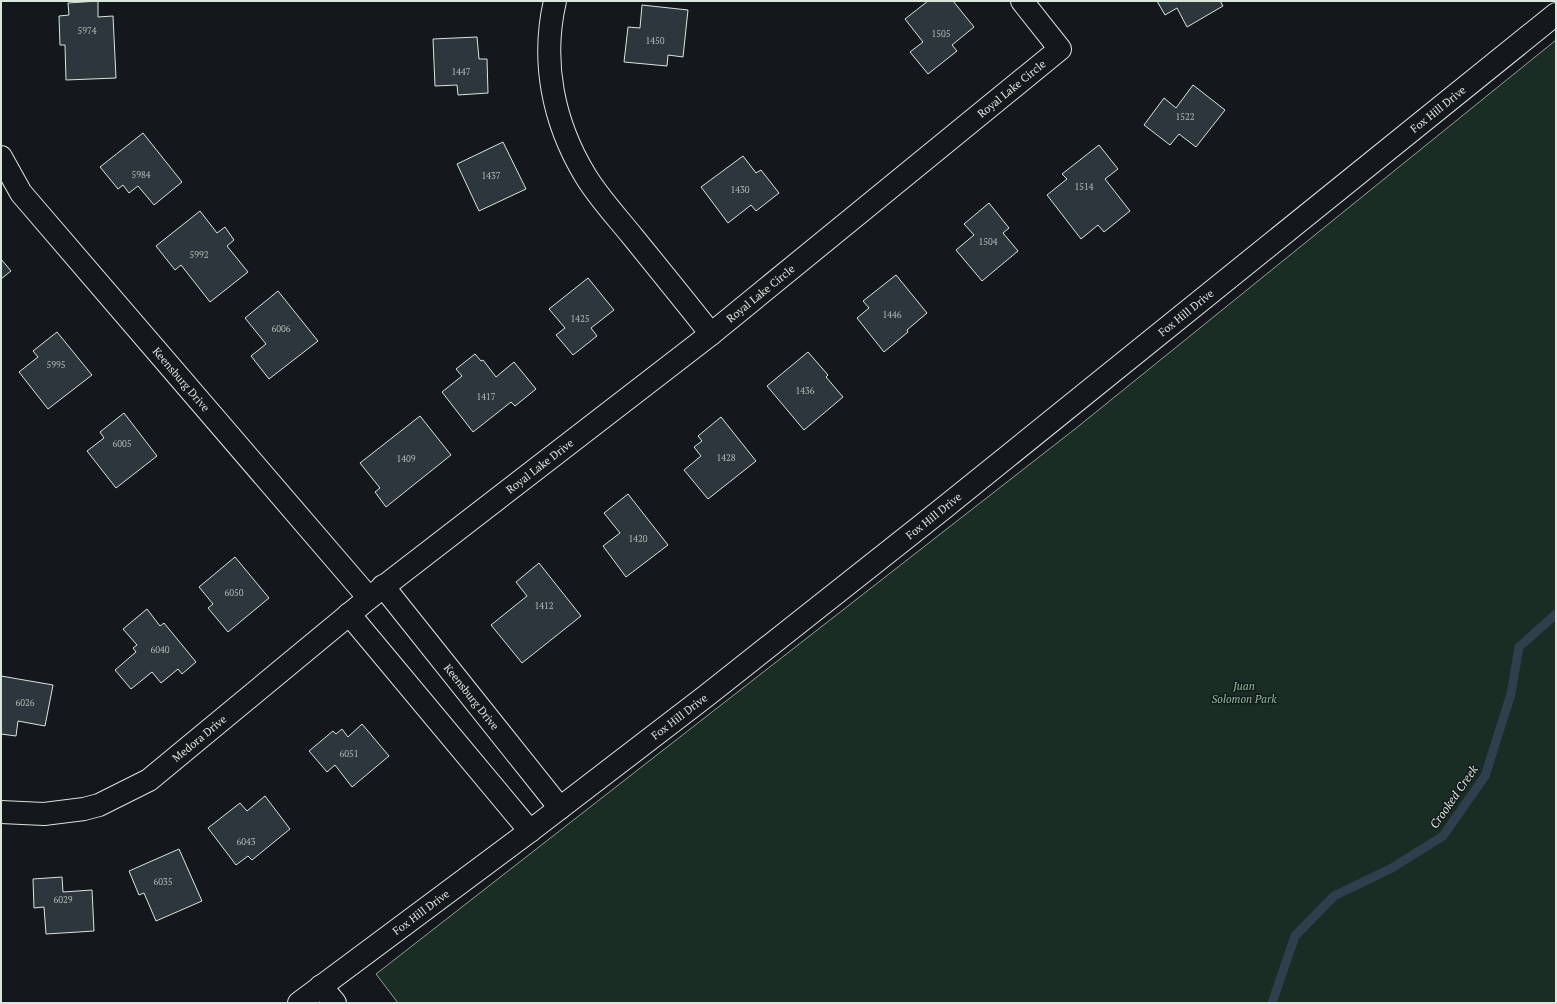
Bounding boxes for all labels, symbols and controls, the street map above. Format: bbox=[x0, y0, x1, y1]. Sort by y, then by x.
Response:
house number: 5974 bbox=[77, 25, 97, 37]
house number: 1505 bbox=[931, 28, 951, 40]
house number: 1450 bbox=[645, 35, 665, 47]
street label: Royal Lake Circle bbox=[975, 56, 1049, 121]
house number: 1447 bbox=[451, 66, 471, 78]
street label: Fox Hill Drive bbox=[1407, 82, 1469, 136]
house number: 1522 bbox=[1175, 111, 1195, 123]
house number: 5984 bbox=[131, 169, 151, 181]
house number: 1437 bbox=[481, 170, 501, 182]
house number: 1514 bbox=[1074, 181, 1094, 193]
house number: 1430 bbox=[730, 184, 750, 196]
house number: 1504 bbox=[978, 236, 998, 248]
house number: 5992 bbox=[189, 249, 209, 261]
street label: Royal Lake Circle bbox=[724, 261, 798, 325]
street label: Fox Hill Drive bbox=[1155, 286, 1217, 339]
house number: 1446 bbox=[882, 309, 902, 321]
house number: 1425 bbox=[570, 313, 590, 325]
house number: 6006 bbox=[271, 323, 291, 335]
street label: Keensburg Drive bbox=[150, 344, 213, 415]
house number: 5995 bbox=[46, 359, 66, 371]
house number: 1436 bbox=[795, 385, 815, 397]
house number: 1417 bbox=[476, 391, 496, 403]
street label: Royal Lake Drive bbox=[503, 435, 577, 497]
house number: 6005 bbox=[112, 438, 132, 450]
house number: 1428 bbox=[716, 452, 736, 464]
house number: 1409 bbox=[396, 453, 416, 465]
street label: Fox Hill Drive bbox=[903, 489, 965, 542]
house number: 1420 bbox=[628, 533, 648, 545]
house number: 6050 bbox=[224, 587, 244, 599]
house number: 1412 bbox=[534, 600, 554, 612]
house number: 6040 bbox=[150, 644, 170, 656]
street label: Keensburg Drive bbox=[441, 661, 502, 733]
park label: Juan Solomon Park bbox=[1212, 679, 1277, 706]
street label: Fox Hill Drive bbox=[648, 690, 710, 743]
house number: 6026 bbox=[15, 697, 35, 709]
street label: Medora Drive bbox=[169, 712, 230, 765]
house number: 6051 bbox=[339, 748, 359, 760]
water label: Crooked Creek bbox=[1426, 762, 1481, 831]
house number: 6043 bbox=[236, 836, 256, 848]
house number: 6035 bbox=[153, 876, 173, 888]
street label: Fox Hill Drive bbox=[390, 886, 452, 938]
house number: 6029 bbox=[53, 894, 73, 906]

